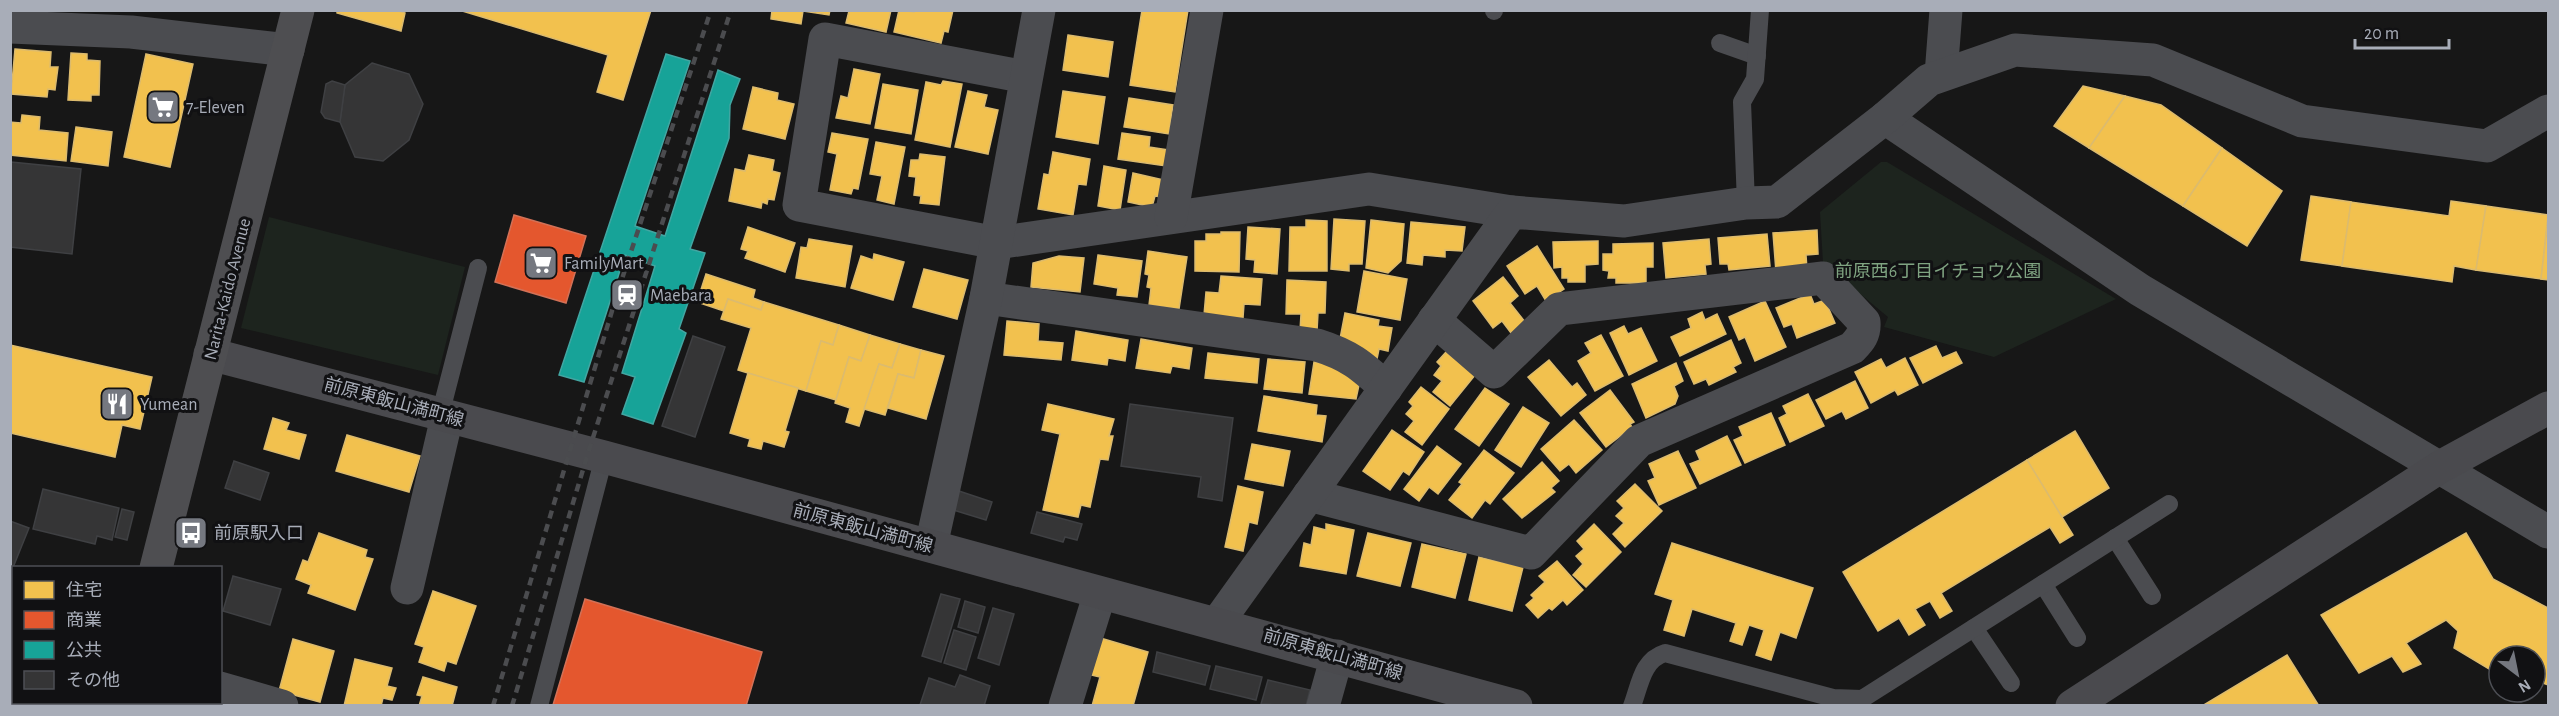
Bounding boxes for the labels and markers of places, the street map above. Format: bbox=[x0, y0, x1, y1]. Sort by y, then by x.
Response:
supermarket icon: 7-Eleven bbox=[145, 89, 181, 125]
place label: 7-Eleven bbox=[186, 99, 245, 117]
supermarket icon: FamilyMart bbox=[523, 245, 559, 281]
place label: FamilyMart bbox=[564, 255, 644, 273]
station icon: Maebara bbox=[609, 277, 645, 313]
place label: Maebara bbox=[650, 287, 712, 305]
restaurant icon: Yumean bbox=[99, 386, 135, 422]
place label: Yumean bbox=[140, 396, 197, 414]
bus stop icon: 前原駅入口 bbox=[173, 515, 209, 551]
place label: 前原駅入口 bbox=[214, 523, 304, 543]

